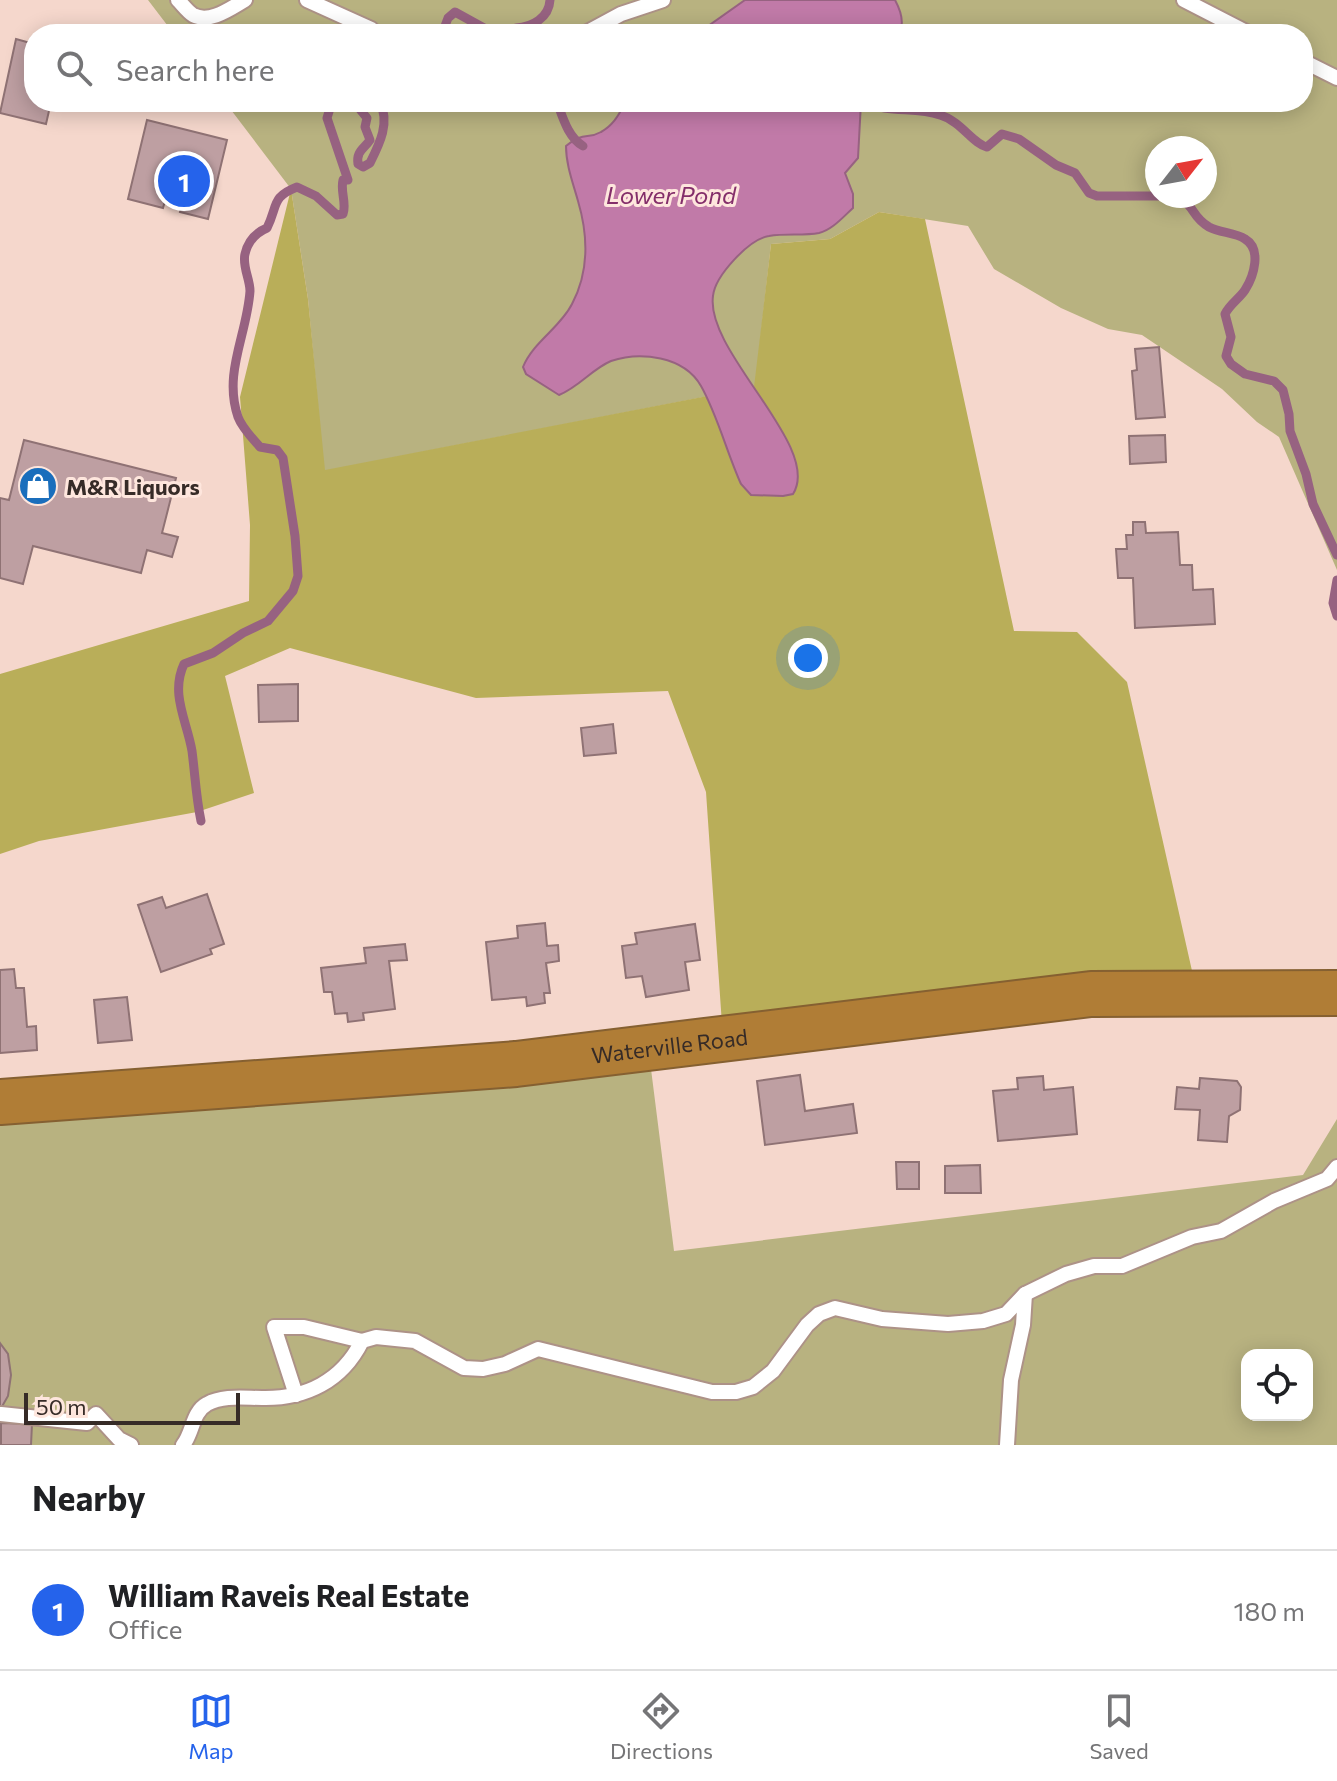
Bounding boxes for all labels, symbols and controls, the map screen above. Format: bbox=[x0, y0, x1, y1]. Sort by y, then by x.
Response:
search box bbox=[24, 24, 1313, 112]
icon: search bbox=[52, 46, 96, 90]
text: Search here bbox=[116, 50, 275, 87]
north arrow bbox=[1145, 136, 1217, 208]
pin: 1 bbox=[158, 151, 210, 211]
water label: Lower Pond bbox=[606, 180, 737, 209]
shop icon: M&R Liquors bbox=[17, 465, 59, 507]
place label: M&R Liquors bbox=[66, 473, 200, 500]
your location bbox=[788, 638, 828, 678]
street label: Waterville Road bbox=[590, 1022, 749, 1068]
map controls bbox=[1241, 1349, 1313, 1421]
button: locate bbox=[1241, 1349, 1313, 1421]
scale bar bbox=[24, 1389, 240, 1425]
text: 50 m bbox=[36, 1393, 86, 1420]
text: Nearby bbox=[32, 1476, 146, 1518]
text: William Raveis Real Estate bbox=[108, 1576, 469, 1613]
text: 1 bbox=[52, 1595, 64, 1626]
text: 180 m bbox=[1233, 1595, 1305, 1626]
text: Office bbox=[108, 1613, 182, 1644]
tab: Map bbox=[188, 1689, 234, 1764]
tab: Directions bbox=[610, 1689, 713, 1764]
tab: Saved bbox=[1089, 1689, 1149, 1764]

